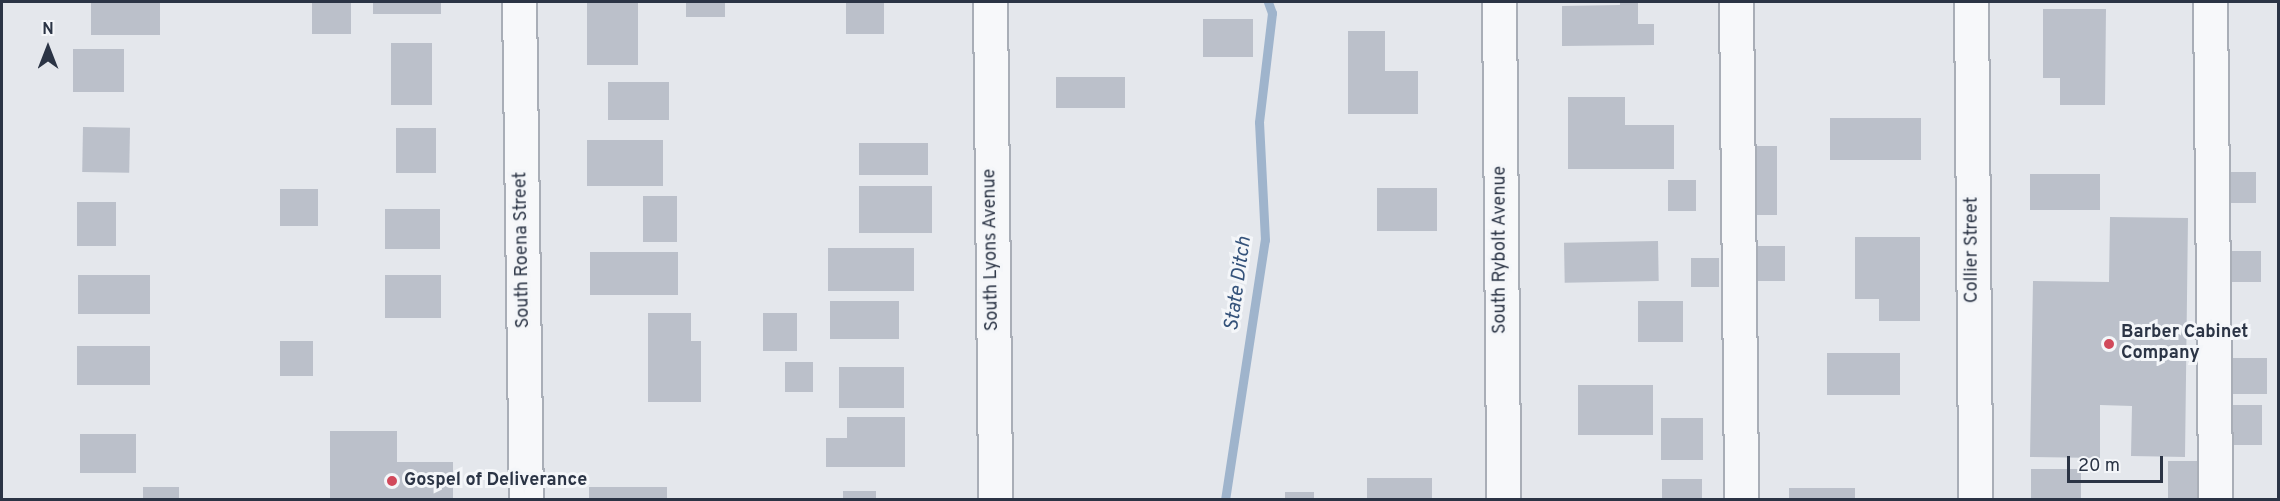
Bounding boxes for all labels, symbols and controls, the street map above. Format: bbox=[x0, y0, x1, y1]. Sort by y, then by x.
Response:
north arrow bbox=[18, 18, 78, 78]
text: N bbox=[42, 20, 54, 40]
street label: South Rybolt Avenue bbox=[1490, 166, 1512, 334]
street label: South Lyons Avenue bbox=[980, 168, 1004, 332]
street label: South Roena Street bbox=[511, 172, 535, 328]
street label: Collier Street bbox=[1962, 197, 1984, 303]
water label: State Ditch bbox=[1220, 235, 1258, 333]
place label: Barber Cabinet Company bbox=[2121, 323, 2248, 366]
marker: Barber Cabinet Company bbox=[2102, 337, 2116, 351]
scale bar bbox=[2070, 444, 2166, 482]
text: 20 m bbox=[2078, 455, 2120, 478]
place label: Gospel of Deliverance bbox=[404, 470, 587, 492]
marker: Gospel of Deliverance bbox=[385, 474, 399, 488]

